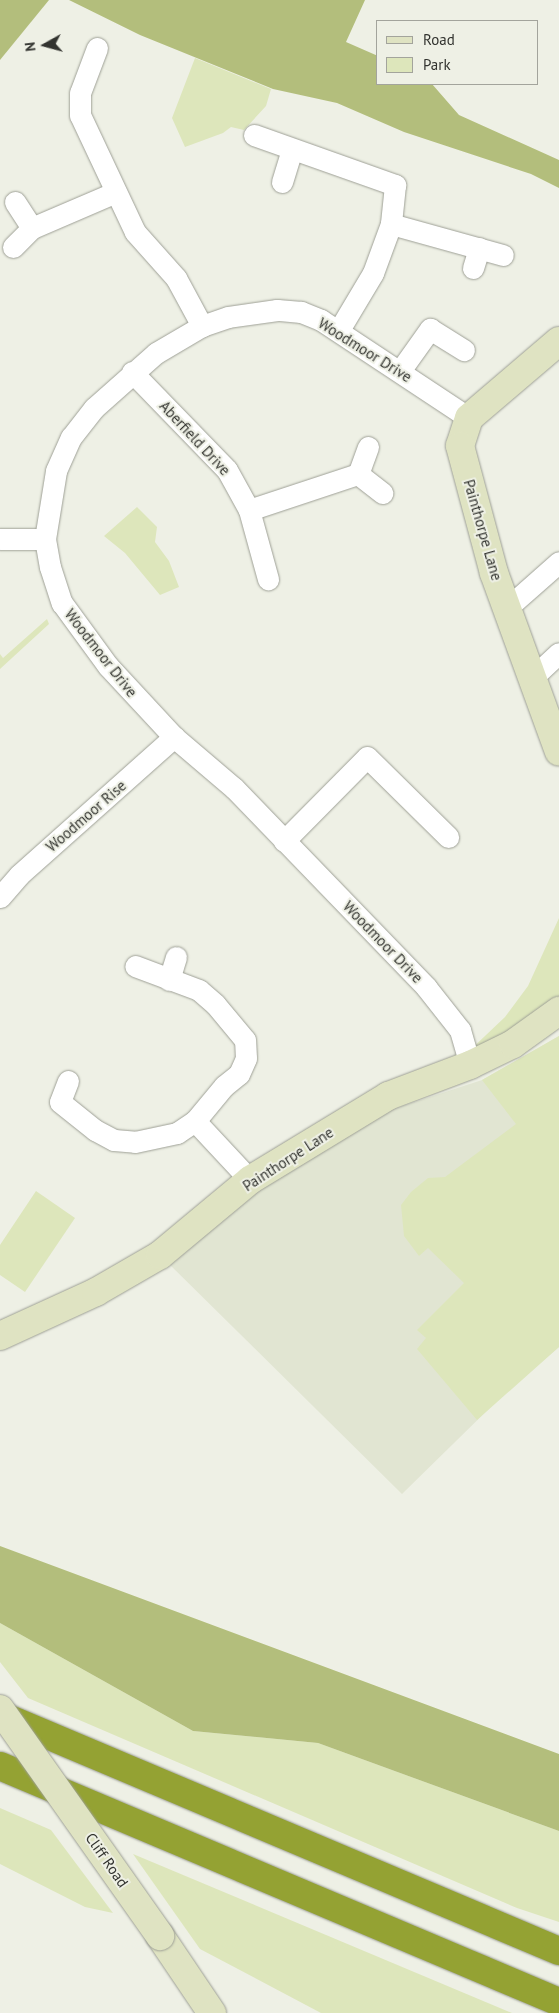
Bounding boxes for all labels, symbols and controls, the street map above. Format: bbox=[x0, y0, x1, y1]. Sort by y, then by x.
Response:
north arrow bbox=[20, 20, 70, 70]
legend bbox=[376, 20, 539, 85]
text: Road bbox=[423, 30, 455, 49]
text: N bbox=[21, 41, 40, 52]
text: Park bbox=[423, 55, 451, 74]
street label: Woodmoor Drive bbox=[315, 314, 415, 386]
street label: Aberfield Drive bbox=[156, 397, 234, 479]
street label: Painthorpe Lane bbox=[460, 477, 506, 583]
street label: Woodmoor Drive bbox=[61, 605, 141, 701]
street label: Woodmoor Rise bbox=[42, 776, 130, 856]
street label: Woodmoor Drive bbox=[339, 897, 427, 987]
street label: Painthorpe Lane bbox=[239, 1123, 337, 1195]
street label: Cliff Road bbox=[82, 1829, 132, 1891]

